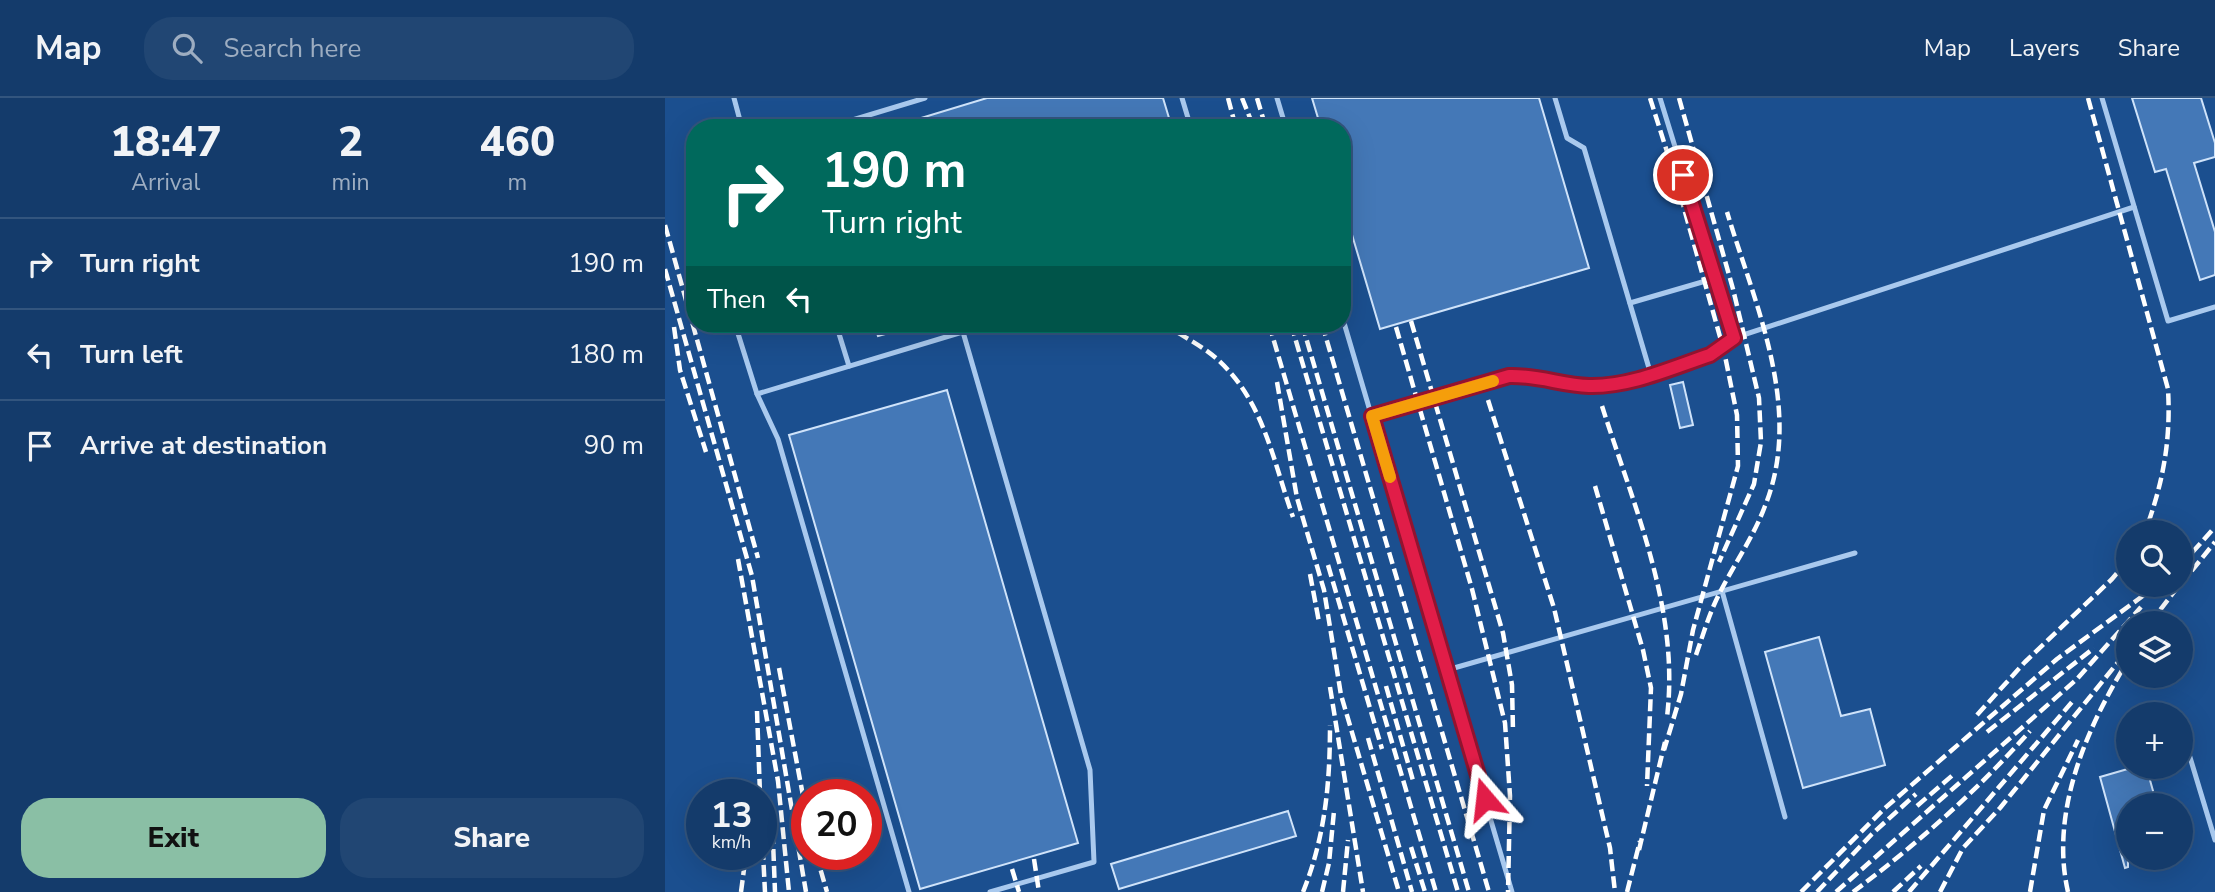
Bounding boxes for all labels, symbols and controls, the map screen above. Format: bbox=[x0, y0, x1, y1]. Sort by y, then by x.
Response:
search box bbox=[144, 17, 634, 80]
text: Map bbox=[35, 26, 102, 71]
icon: search bbox=[168, 29, 206, 67]
text: Search here bbox=[224, 31, 361, 66]
text: Map bbox=[1924, 32, 1971, 64]
text: Layers bbox=[2009, 32, 2080, 64]
text: Share bbox=[2118, 32, 2180, 64]
text: 18:47 bbox=[110, 114, 222, 171]
text: 2 bbox=[338, 114, 363, 171]
text: 460 bbox=[480, 114, 555, 171]
text: 190 m bbox=[822, 137, 966, 204]
pin bbox=[1653, 145, 1713, 205]
icon: right bbox=[707, 147, 798, 238]
icon: arrive bbox=[1664, 156, 1702, 194]
text: Arrival bbox=[131, 167, 200, 198]
text: min bbox=[332, 167, 370, 198]
text: m bbox=[507, 167, 527, 198]
text: Turn right bbox=[822, 201, 962, 244]
icon: right bbox=[21, 245, 59, 283]
text: Turn right bbox=[80, 246, 199, 281]
text: 190 m bbox=[568, 246, 644, 281]
icon: left bbox=[780, 280, 818, 318]
text: Then bbox=[707, 282, 766, 317]
icon: left bbox=[21, 336, 59, 374]
text: Turn left bbox=[80, 337, 183, 372]
text: 180 m bbox=[568, 337, 644, 372]
icon: arrive bbox=[21, 427, 59, 465]
text: Arrive at destination bbox=[80, 428, 327, 463]
text: 90 m bbox=[584, 428, 644, 463]
map controls bbox=[2116, 520, 2193, 870]
button: search bbox=[2116, 520, 2193, 597]
button: layers bbox=[2116, 611, 2193, 688]
button: + bbox=[2116, 702, 2193, 779]
position arrow bbox=[1448, 762, 1522, 836]
speed limit sign: 20 bbox=[791, 779, 882, 870]
text: 13 bbox=[710, 792, 753, 839]
button: − bbox=[2116, 793, 2193, 870]
button: Exit bbox=[21, 798, 326, 878]
button: Share bbox=[340, 798, 644, 878]
text: km/h bbox=[712, 830, 751, 854]

